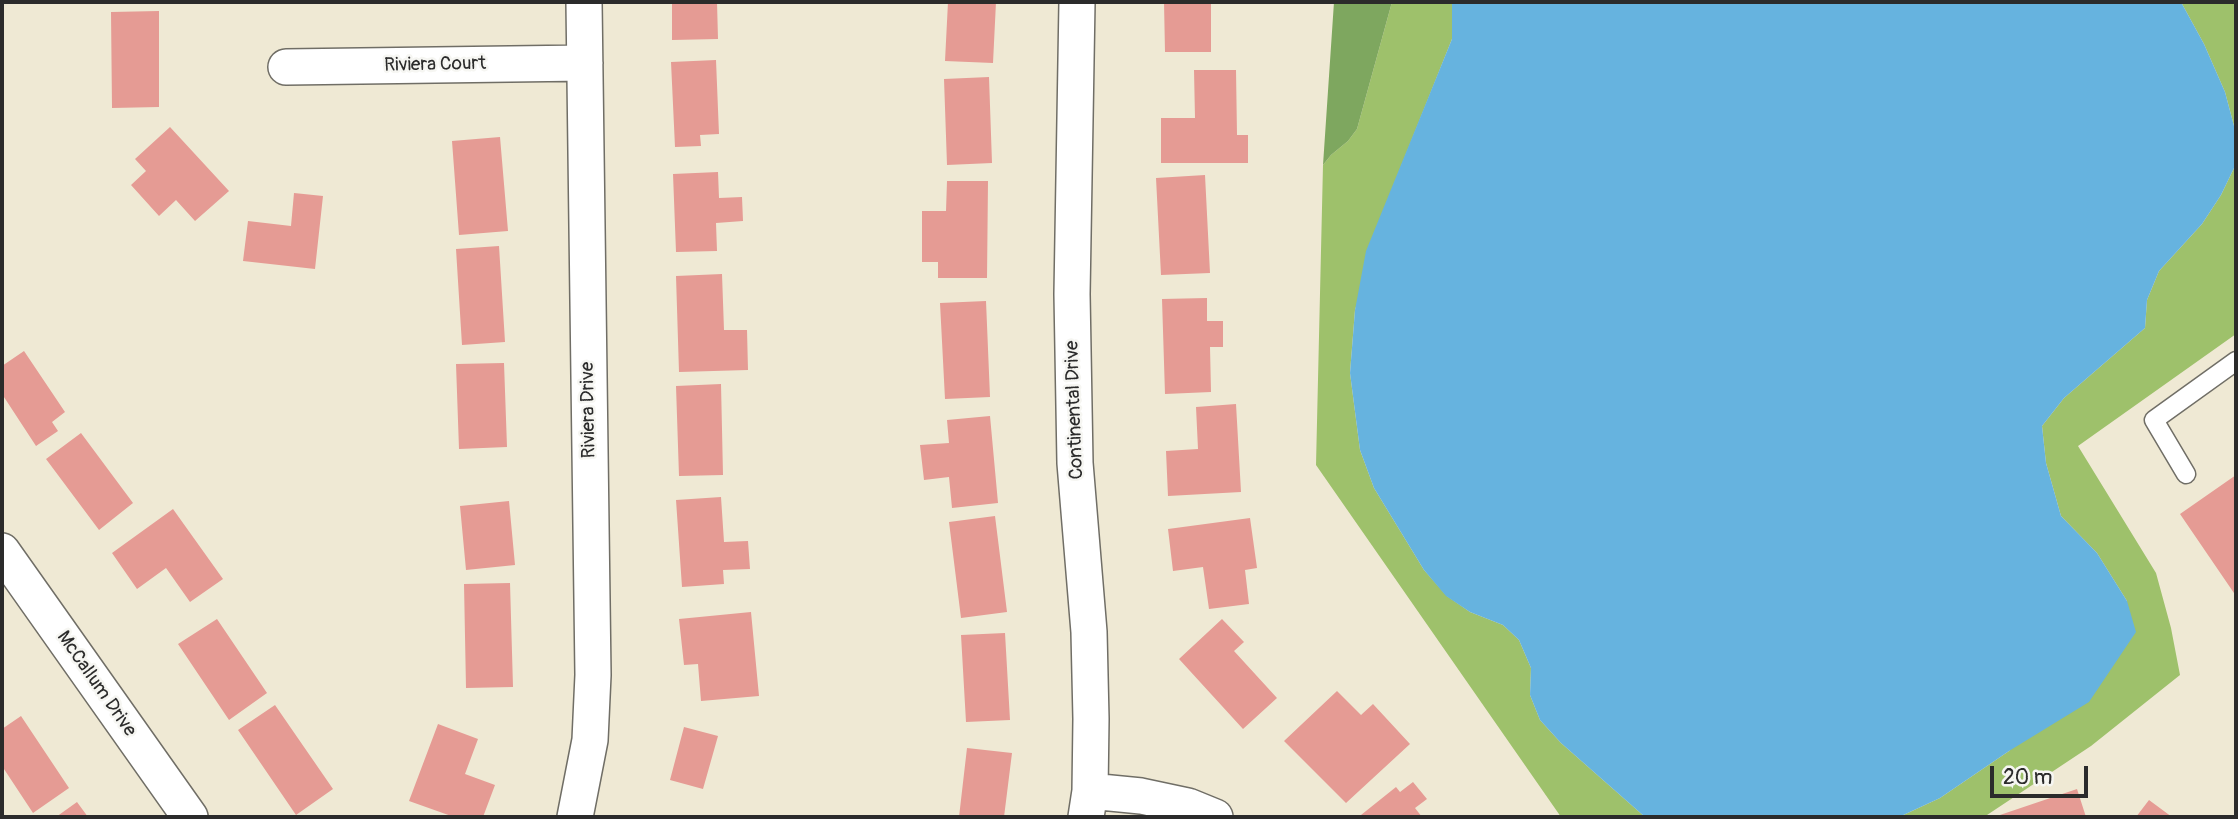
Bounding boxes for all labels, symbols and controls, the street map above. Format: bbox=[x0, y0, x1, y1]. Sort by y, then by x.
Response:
street label: Riviera Court bbox=[384, 53, 486, 77]
street label: Continental Drive bbox=[1061, 340, 1089, 480]
street label: Riviera Drive bbox=[577, 362, 601, 458]
street label: McCallum Drive bbox=[51, 627, 141, 741]
scale bar bbox=[1993, 752, 2091, 796]
text: 20 m bbox=[2003, 764, 2052, 791]

